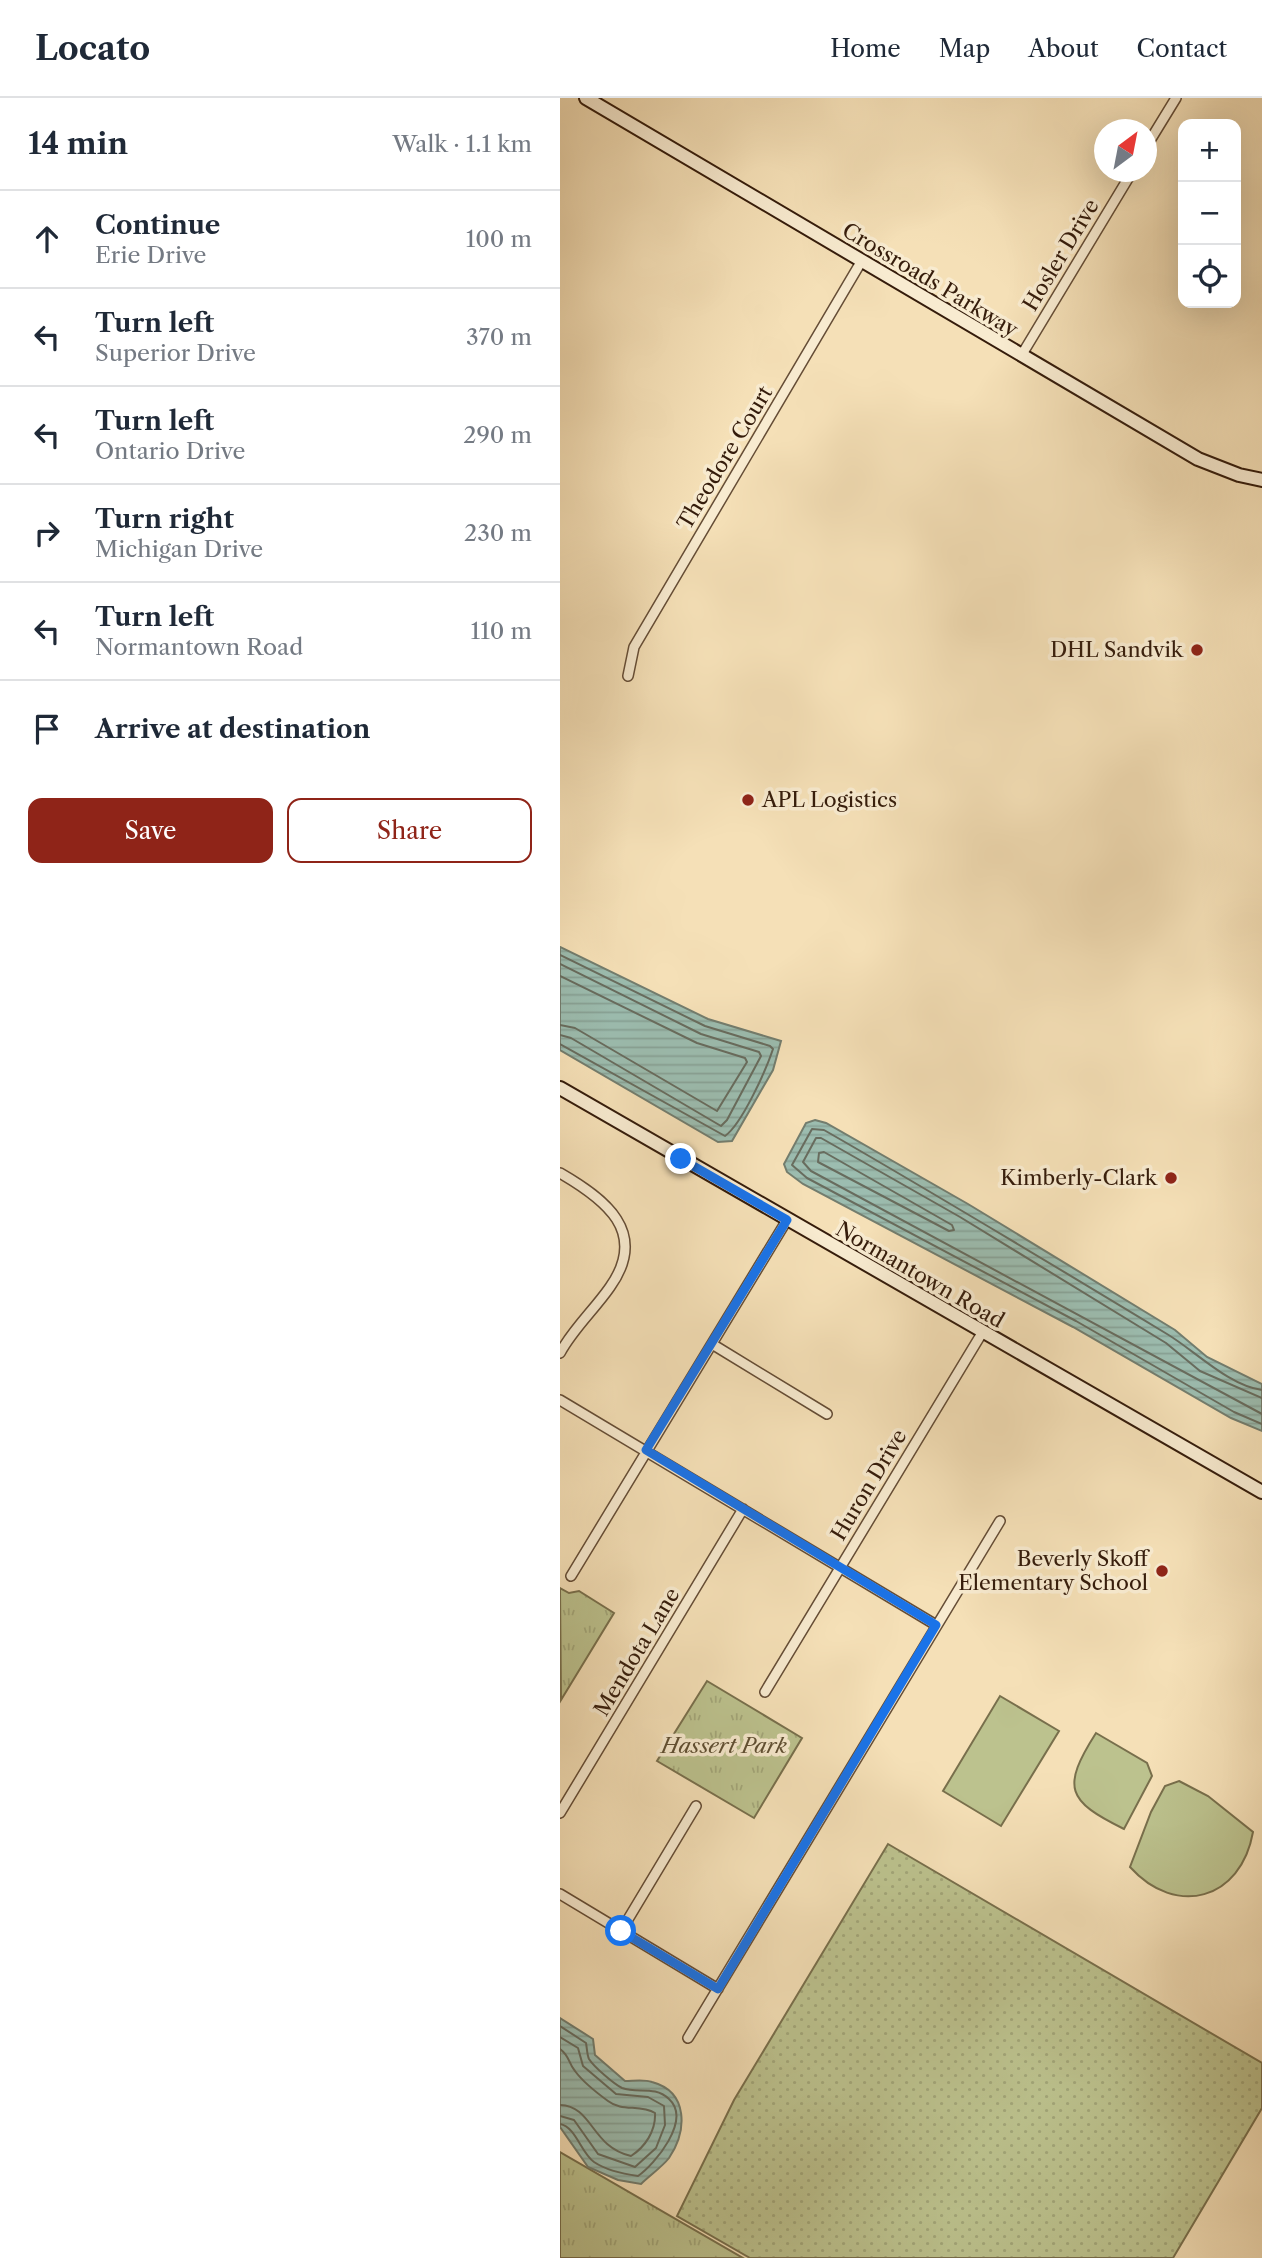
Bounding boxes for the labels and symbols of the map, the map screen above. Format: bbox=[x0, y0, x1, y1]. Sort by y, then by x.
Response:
north arrow bbox=[1094, 119, 1157, 182]
street label: Hosler Drive bbox=[1017, 194, 1104, 315]
street label: Crossroads Parkway bbox=[838, 217, 1023, 342]
street label: Theodore Court bbox=[672, 381, 778, 534]
place label: DHL Sandvik bbox=[1050, 637, 1184, 662]
marker: DHL Sandvik bbox=[1189, 642, 1205, 658]
place label: APL Logistics bbox=[761, 787, 897, 812]
marker: APL Logistics bbox=[740, 792, 756, 808]
route end bbox=[665, 1143, 696, 1174]
place label: Kimberly-Clark bbox=[1000, 1165, 1158, 1190]
marker: Kimberly-Clark bbox=[1163, 1170, 1179, 1186]
street label: Normantown Road bbox=[832, 1216, 1009, 1333]
street label: Huron Drive bbox=[826, 1425, 912, 1545]
place label: Beverly Skoff Elementary School bbox=[958, 1546, 1151, 1595]
marker: Beverly Skoff Elementary School bbox=[1154, 1563, 1170, 1579]
street label: Mendota Lane bbox=[589, 1583, 685, 1720]
park label: Hassert Park bbox=[659, 1733, 787, 1758]
route start bbox=[605, 1915, 636, 1946]

